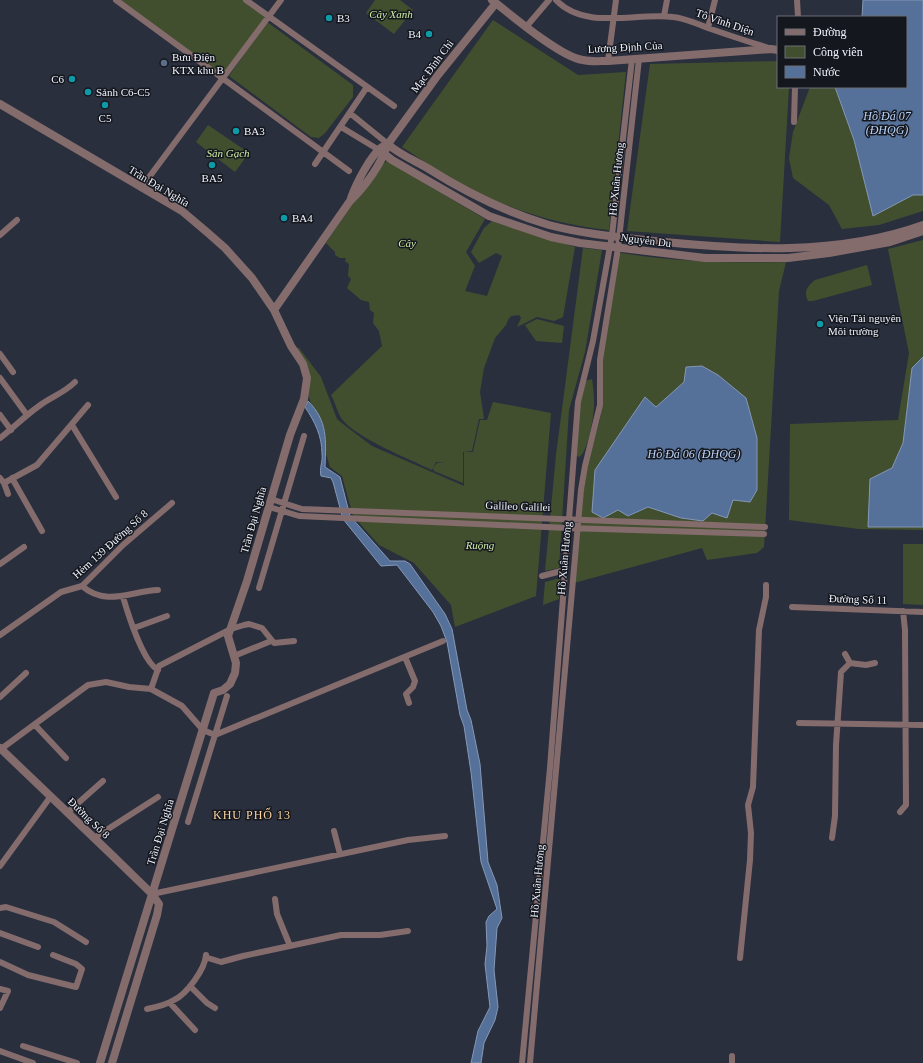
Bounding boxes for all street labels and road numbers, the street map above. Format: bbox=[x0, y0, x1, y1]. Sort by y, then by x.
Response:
street label: Tô Vĩnh Diện bbox=[694, 6, 756, 38]
street label: Mạc Đĩnh Chi bbox=[408, 37, 456, 95]
street label: Lương Định Của bbox=[587, 39, 663, 56]
street label: Hồ Xuân Hương bbox=[606, 141, 626, 216]
street label: Trần Đại Nghĩa bbox=[126, 163, 192, 209]
street label: Nguyễn Du bbox=[620, 231, 673, 249]
street label: Trần Đại Nghĩa bbox=[238, 485, 268, 555]
street label: Galileo Galilei bbox=[485, 499, 551, 513]
street label: Hẻm 139 Đường Số 8 bbox=[70, 507, 150, 581]
street label: Hồ Xuân Hương bbox=[555, 520, 573, 595]
street label: Đường Số 11 bbox=[829, 592, 887, 606]
street label: Đường Số 8 bbox=[66, 795, 113, 841]
street label: Trần Đại Nghĩa bbox=[144, 797, 176, 867]
street label: Hồ Xuân Hương bbox=[528, 843, 546, 918]

